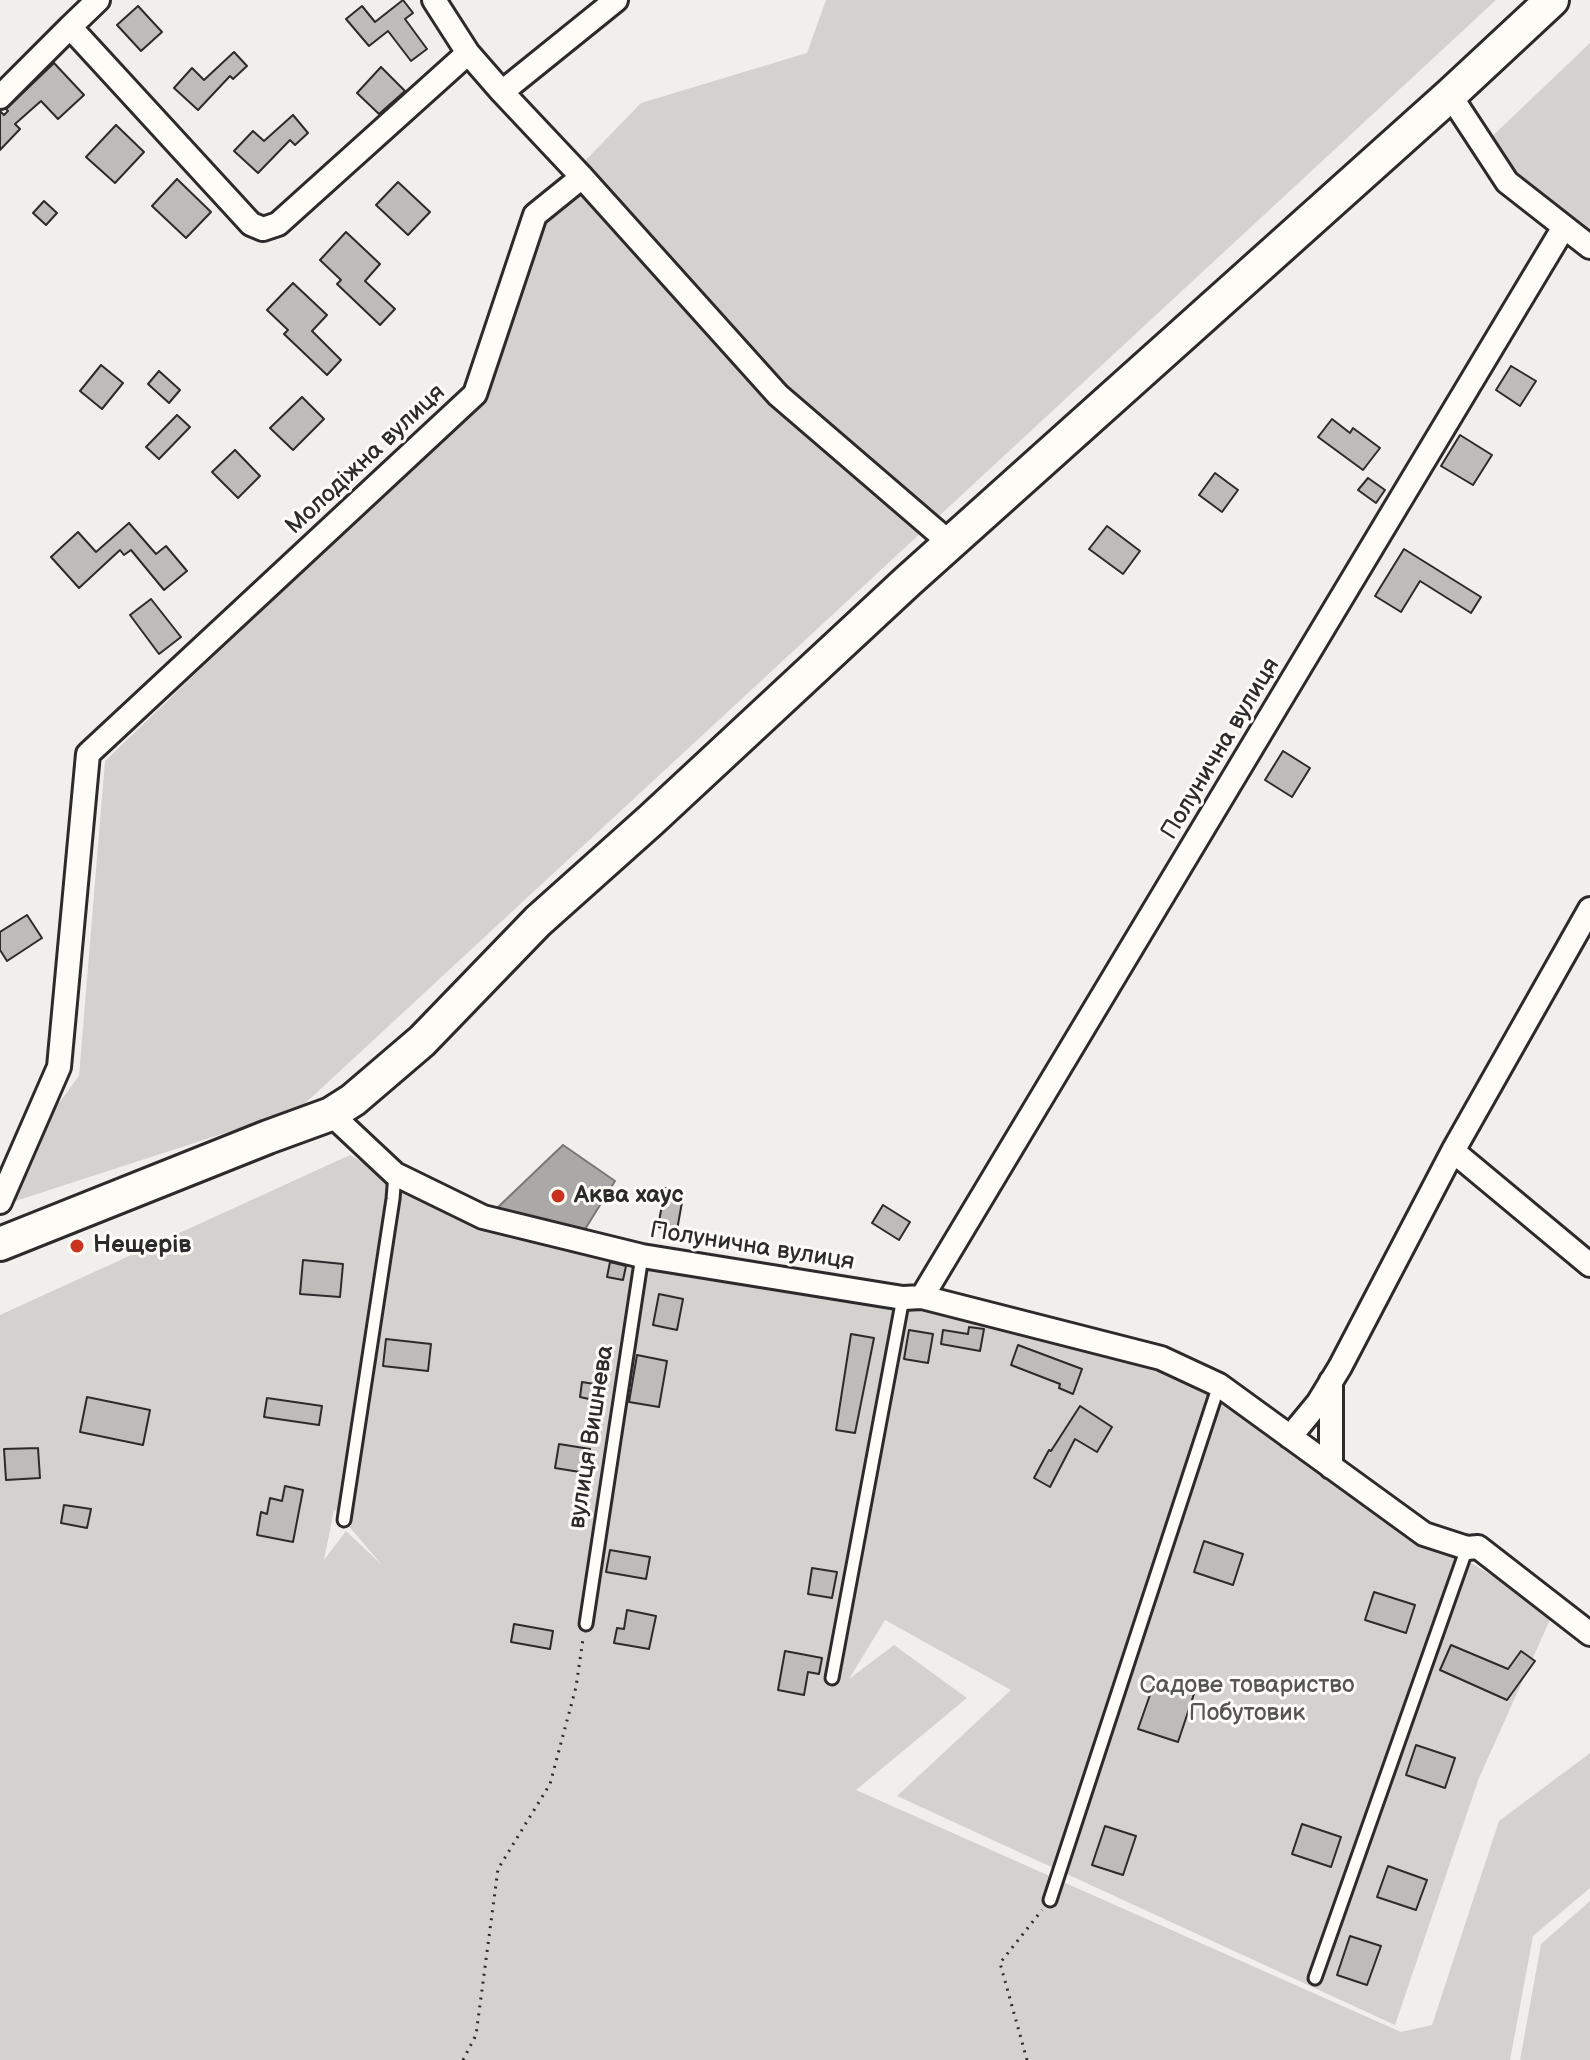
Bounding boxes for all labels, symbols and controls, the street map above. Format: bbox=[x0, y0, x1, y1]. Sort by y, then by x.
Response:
street label: Молодіжна вулиця bbox=[280, 379, 452, 541]
street label: Полунична вулиця bbox=[1155, 653, 1287, 845]
place label: Аква хаус bbox=[574, 1182, 684, 1210]
marker: Аква хаус bbox=[549, 1187, 567, 1205]
street label: Полунична вулиця bbox=[648, 1217, 856, 1277]
place label: Нещерів bbox=[93, 1232, 191, 1260]
marker: Нещерів bbox=[68, 1237, 86, 1255]
street label: вулиця Вишнева bbox=[563, 1343, 621, 1531]
park label: Садове товариство Побутовик bbox=[1140, 1672, 1354, 1728]

